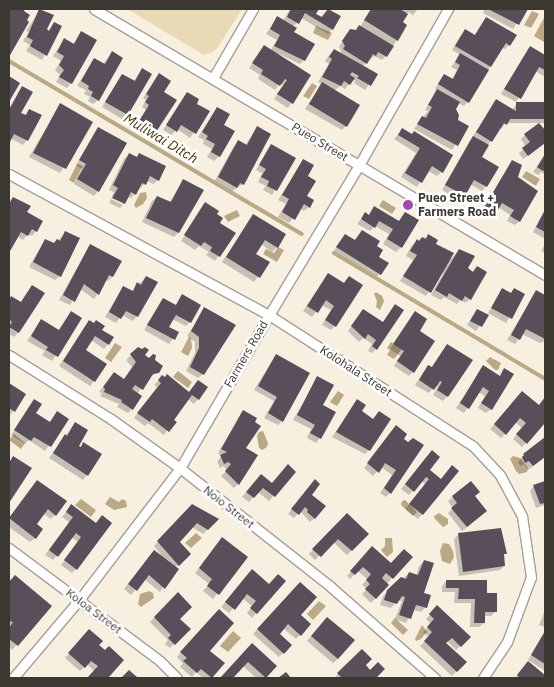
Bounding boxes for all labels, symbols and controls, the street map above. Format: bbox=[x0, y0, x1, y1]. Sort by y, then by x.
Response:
water label: Muliwai Ditch bbox=[121, 109, 201, 167]
street label: Pueo Street bbox=[289, 120, 351, 164]
place label: Pueo Street + Farmers Road bbox=[418, 191, 496, 219]
marker: Pueo Street + Farmers Road bbox=[402, 199, 414, 211]
street label: Farmers Road bbox=[221, 318, 271, 390]
street label: Kolohala Street bbox=[317, 342, 395, 400]
street label: Noio Street bbox=[201, 483, 257, 531]
street label: Koloa Street bbox=[63, 585, 125, 637]

